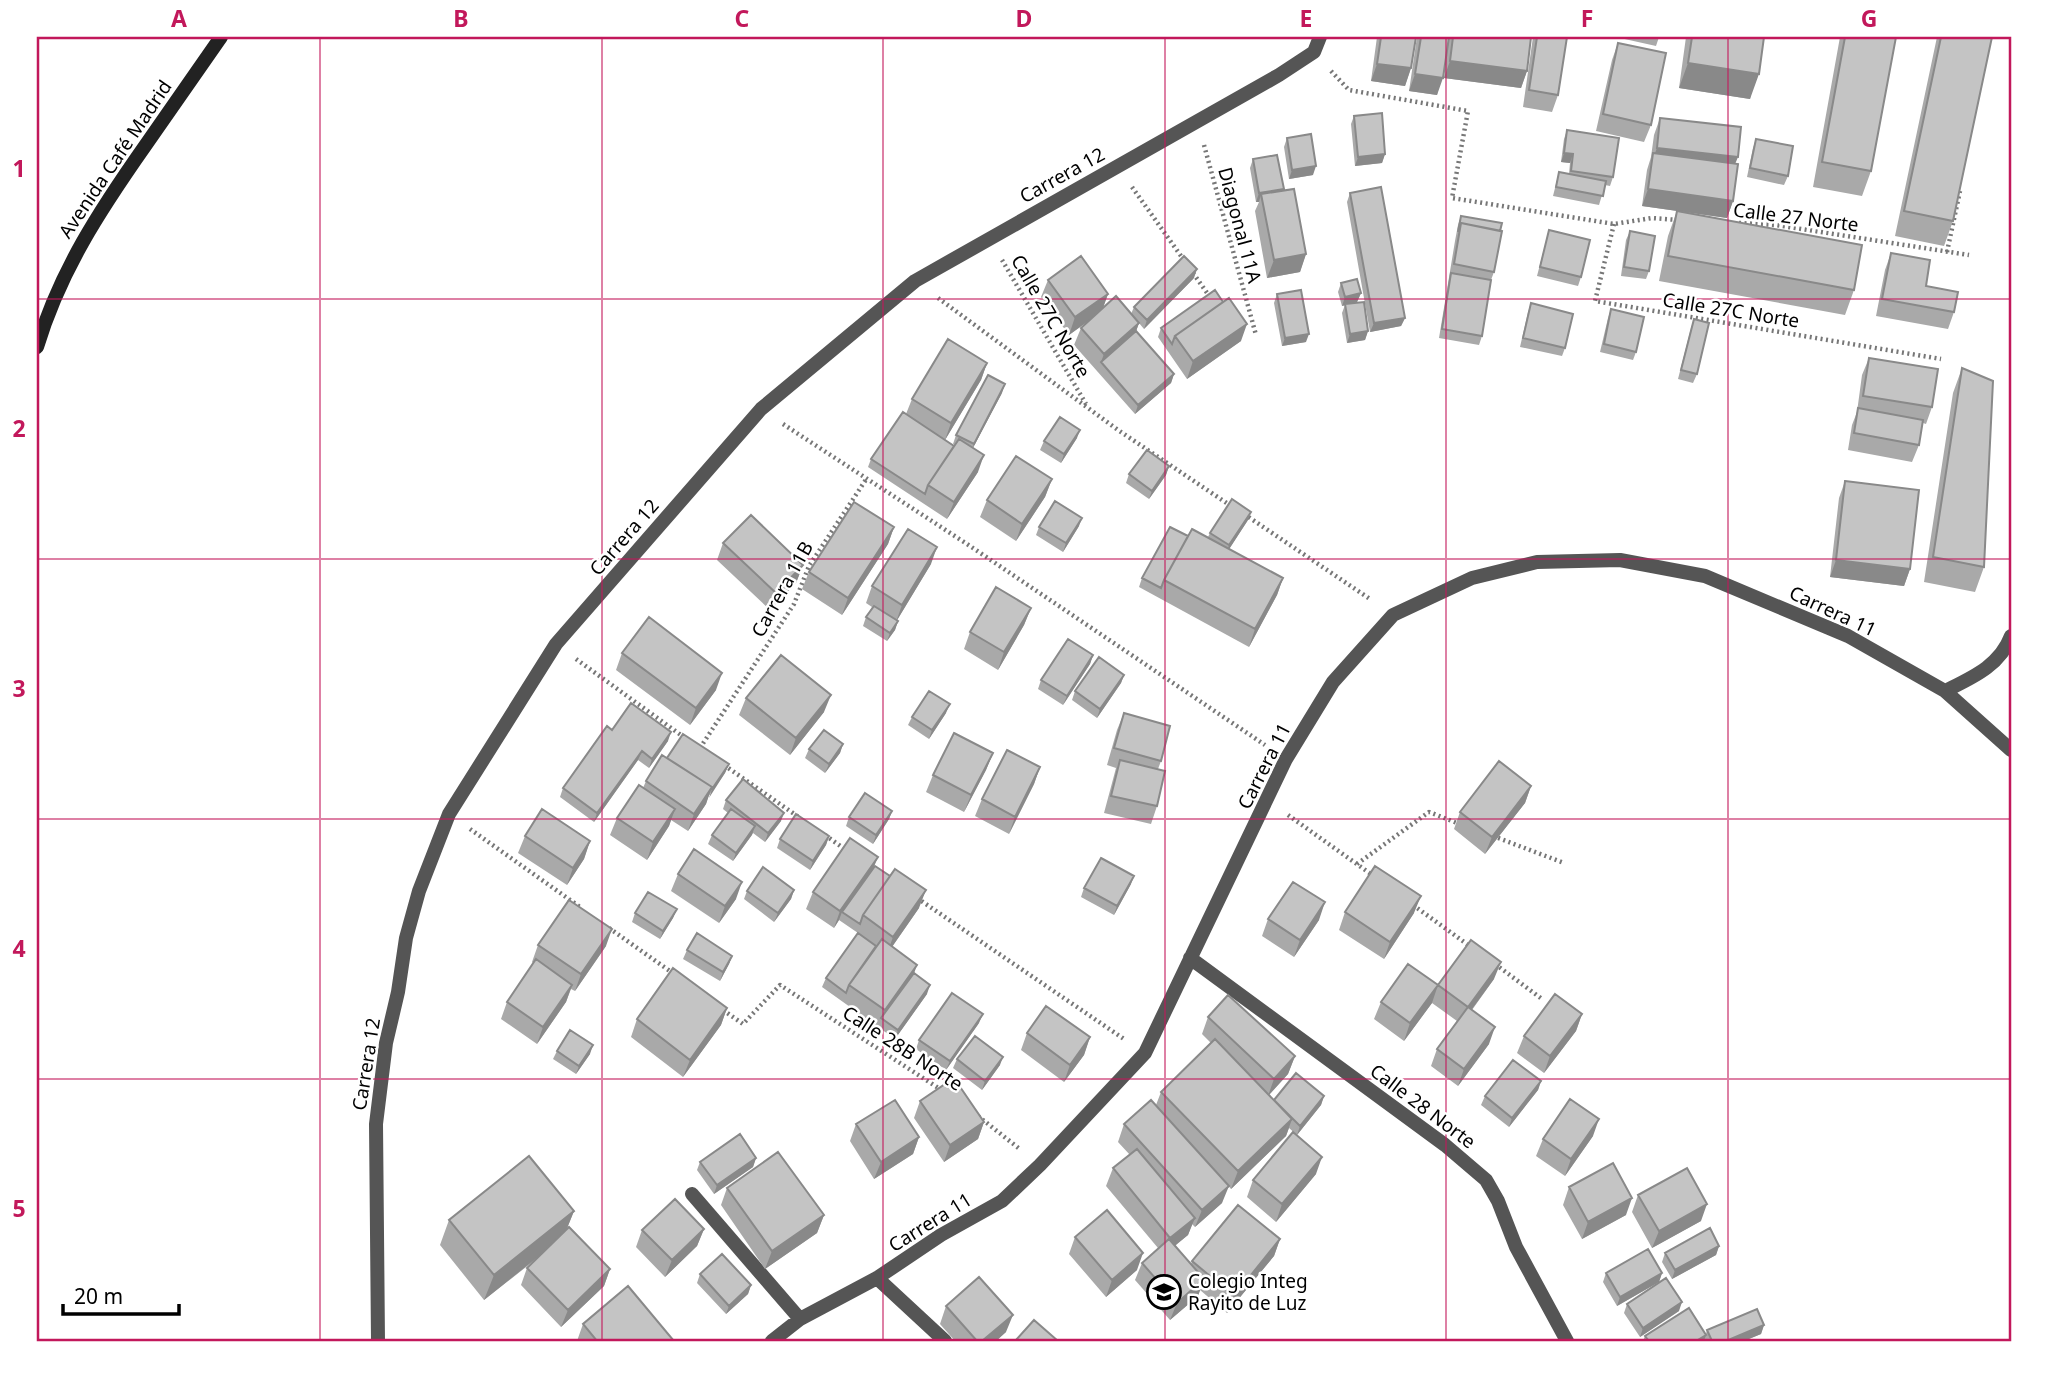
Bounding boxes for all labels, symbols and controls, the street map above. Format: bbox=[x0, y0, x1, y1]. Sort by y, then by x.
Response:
text: A bbox=[171, 2, 187, 34]
text: B bbox=[453, 2, 469, 34]
text: C bbox=[735, 2, 750, 34]
text: D bbox=[1016, 2, 1032, 34]
text: E bbox=[1300, 2, 1312, 34]
text: F bbox=[1581, 2, 1593, 34]
text: G bbox=[1861, 2, 1877, 34]
street label: Avenida Café Madrid bbox=[52, 75, 178, 243]
street label: Carrera 12 bbox=[1015, 141, 1109, 209]
text: 1 bbox=[12, 152, 26, 184]
street label: Diagonal 11A bbox=[1212, 164, 1268, 287]
street label: Calle 27 Norte bbox=[1732, 196, 1860, 238]
street label: Calle 27C Norte bbox=[1005, 250, 1097, 382]
street label: Calle 27C Norte bbox=[1661, 286, 1801, 334]
text: 2 bbox=[12, 412, 26, 444]
street label: Carrera 12 bbox=[584, 493, 664, 581]
street label: Carrera 11B bbox=[745, 536, 819, 642]
street label: Carrera 11 bbox=[1785, 579, 1881, 643]
text: 3 bbox=[12, 672, 26, 704]
street label: Carrera 11 bbox=[1231, 718, 1297, 814]
text: 4 bbox=[12, 932, 26, 964]
street label: Calle 28B Norte bbox=[838, 999, 968, 1097]
street label: Carrera 12 bbox=[346, 1016, 386, 1112]
street label: Calle 28 Norte bbox=[1365, 1058, 1481, 1154]
street label: Carrera 11 bbox=[883, 1186, 977, 1258]
text: 5 bbox=[12, 1192, 26, 1224]
place label: Colegio Integ Rayito de Luz bbox=[1188, 1268, 1308, 1316]
scale bar bbox=[63, 1273, 178, 1317]
school or university icon: Colegio Integ Rayito de Luz bbox=[1145, 1273, 1183, 1311]
text: 20 m bbox=[74, 1282, 123, 1310]

